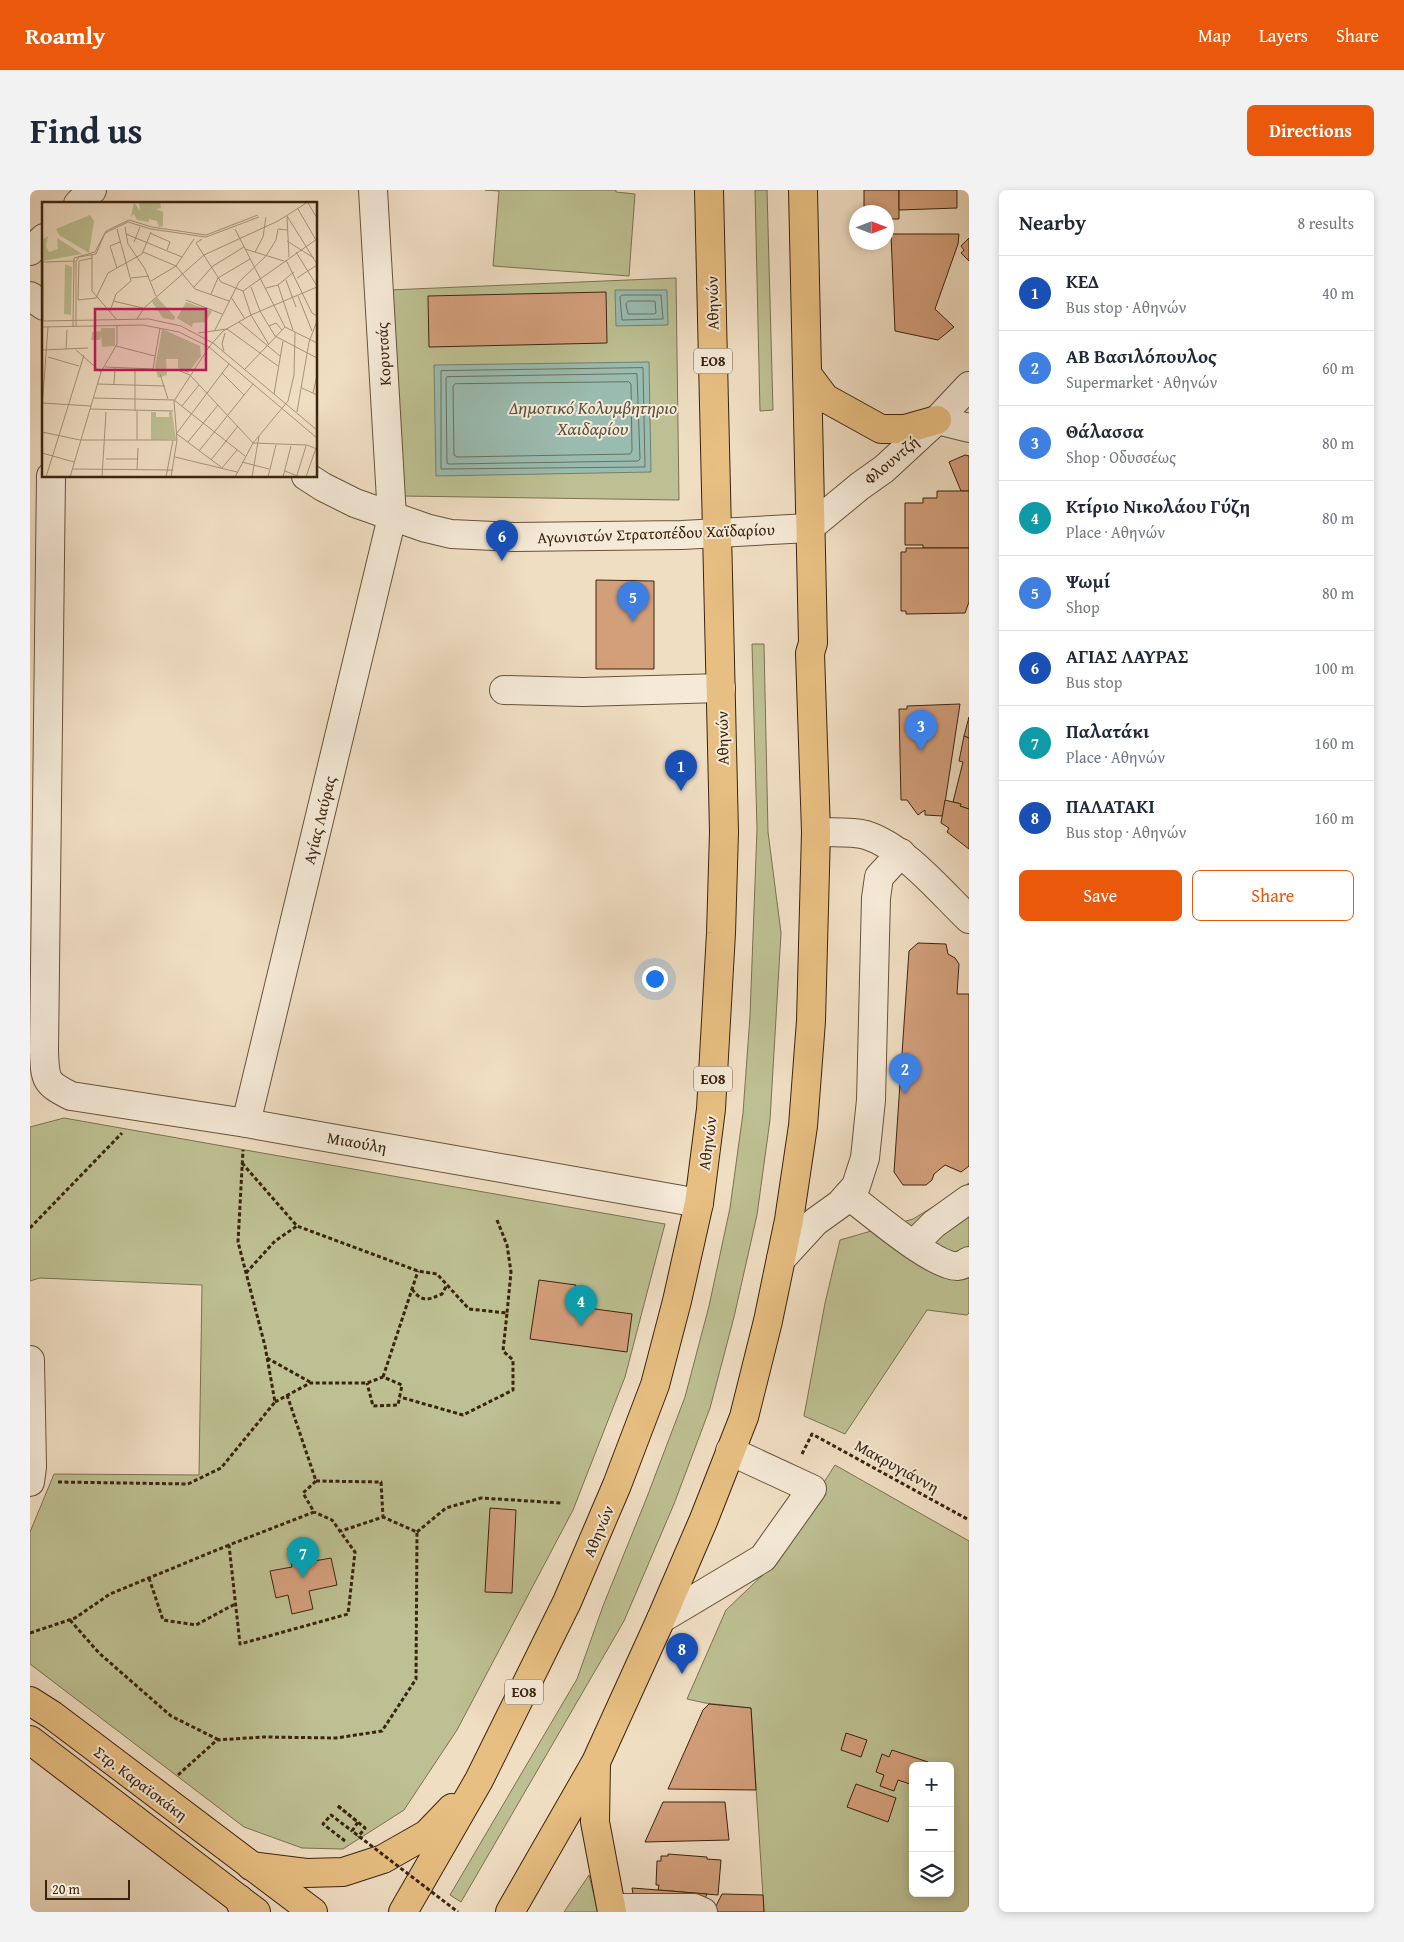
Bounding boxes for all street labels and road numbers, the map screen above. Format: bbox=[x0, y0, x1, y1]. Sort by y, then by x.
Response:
street label: Αθηνών bbox=[700, 276, 724, 330]
street label: Κορυτσάς bbox=[369, 321, 397, 386]
road number: ΕΟ8 bbox=[694, 348, 732, 374]
street label: Φλουντζή bbox=[858, 430, 924, 490]
street label: Αγωνιστών Στρατοπέδου Χαϊδαρίου bbox=[537, 517, 775, 549]
street label: Αθηνών bbox=[710, 711, 734, 765]
street label: Αγίας Λαύρας bbox=[296, 773, 342, 867]
road number: ΕΟ8 bbox=[694, 1066, 732, 1092]
street label: Αθηνών bbox=[691, 1114, 723, 1172]
street label: Μιαούλη bbox=[325, 1125, 389, 1159]
street label: Μακρυγιάννη bbox=[850, 1433, 944, 1499]
street label: Αθηνών bbox=[576, 1501, 620, 1561]
road number: ΕΟ8 bbox=[505, 1680, 543, 1704]
street label: Στρ. Καραϊσκάκη bbox=[89, 1740, 193, 1826]

